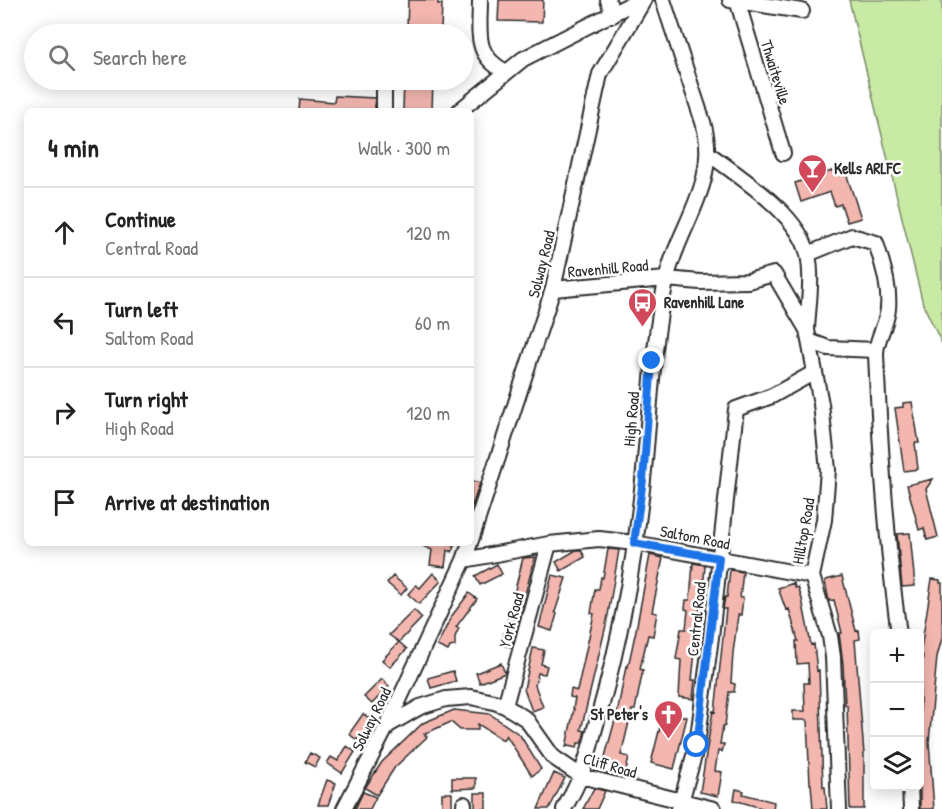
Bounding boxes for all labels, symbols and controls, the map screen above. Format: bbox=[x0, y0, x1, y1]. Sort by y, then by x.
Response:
search box bbox=[24, 24, 474, 90]
street label: Thwaiteville bbox=[756, 37, 796, 108]
icon: search bbox=[45, 41, 78, 74]
text: Search here bbox=[93, 42, 187, 72]
text: 4 min bbox=[48, 130, 99, 165]
text: Walk · 300 m bbox=[358, 134, 450, 161]
bar icon: Kells ARLFC bbox=[797, 152, 829, 194]
place label: Kells ARLFC bbox=[834, 157, 901, 179]
text: Continue bbox=[105, 204, 176, 234]
icon: ahead bbox=[48, 216, 81, 249]
text: 120 m bbox=[406, 219, 450, 246]
street label: Solway Road bbox=[522, 228, 560, 300]
text: Central Road bbox=[105, 234, 198, 261]
street label: Ravenhill Road bbox=[567, 254, 649, 282]
bus stop icon: Ravenhill Lane bbox=[627, 286, 659, 328]
place label: Ravenhill Lane bbox=[664, 291, 745, 313]
text: Turn left bbox=[105, 294, 178, 324]
icon: left bbox=[48, 306, 81, 339]
text: 60 m bbox=[415, 309, 450, 336]
text: Saltom Road bbox=[105, 324, 193, 351]
route end bbox=[638, 347, 664, 373]
text: Turn right bbox=[105, 384, 188, 414]
street label: High Road bbox=[618, 391, 644, 447]
icon: right bbox=[48, 396, 81, 429]
text: 120 m bbox=[406, 399, 450, 426]
text: High Road bbox=[105, 414, 174, 441]
icon: arrive bbox=[48, 486, 81, 519]
text: Arrive at destination bbox=[105, 487, 270, 517]
street label: Hilltop Road bbox=[786, 496, 820, 566]
street label: Saltom Road bbox=[658, 519, 732, 555]
street label: Central Road bbox=[681, 581, 711, 657]
street label: York Road bbox=[493, 590, 529, 650]
map controls bbox=[870, 629, 924, 791]
button: + bbox=[870, 629, 924, 683]
street label: Solway Road bbox=[346, 683, 396, 755]
button: − bbox=[870, 683, 924, 737]
church icon: St Peter's bbox=[653, 698, 685, 740]
place label: St Peter's bbox=[591, 703, 649, 725]
route start bbox=[683, 731, 709, 757]
button: layers bbox=[870, 737, 924, 791]
street label: Cliff Road bbox=[581, 747, 639, 783]

